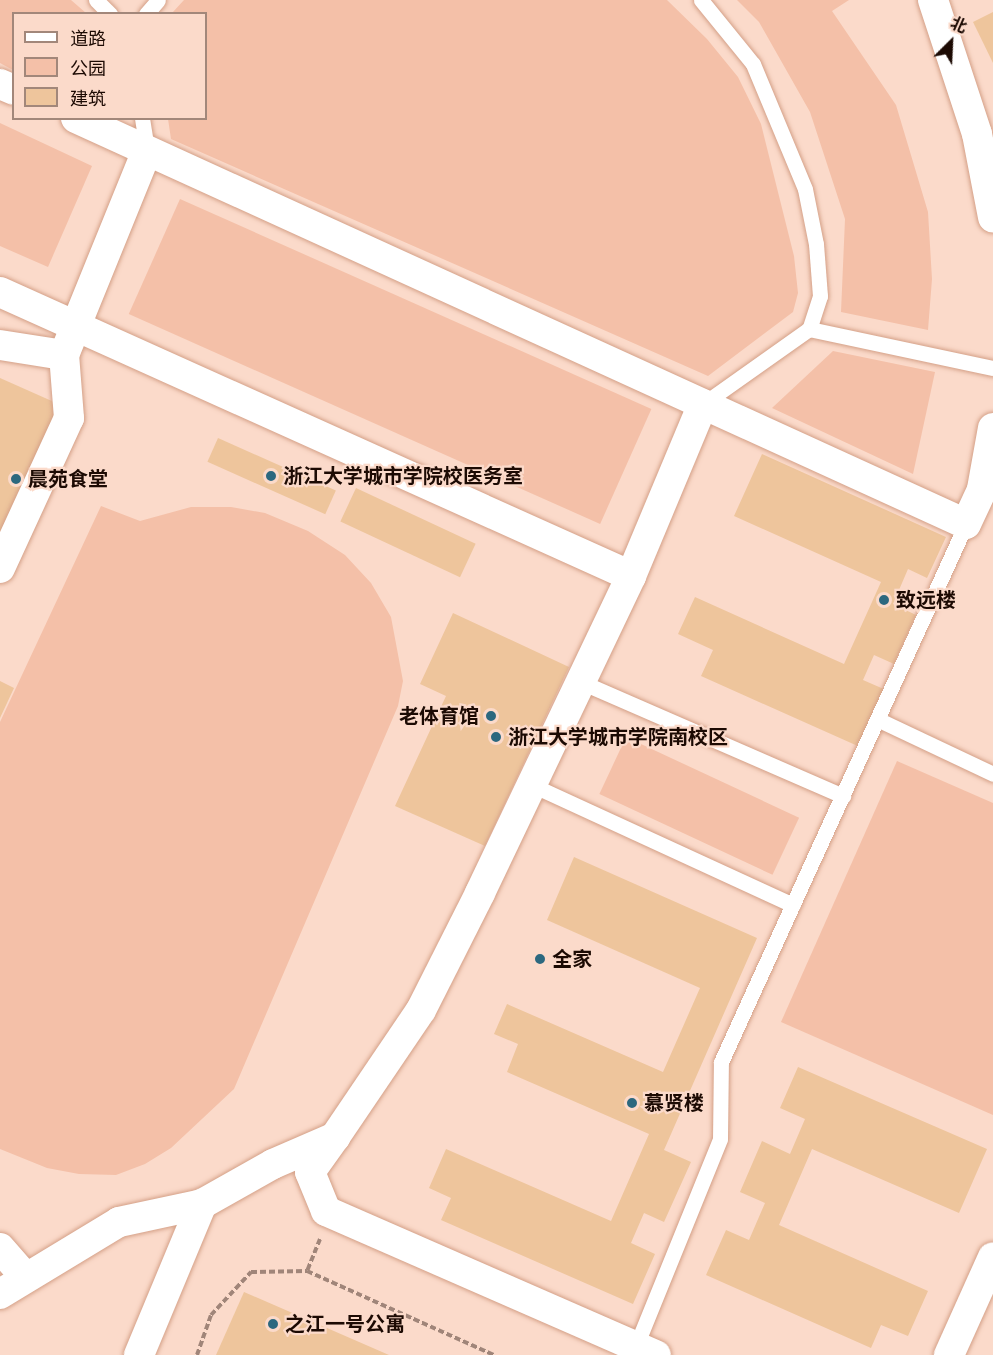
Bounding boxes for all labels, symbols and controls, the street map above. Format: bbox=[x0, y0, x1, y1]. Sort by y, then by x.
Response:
legend bbox=[12, 12, 207, 120]
north arrow bbox=[921, 12, 981, 72]
text: 北 bbox=[947, 13, 970, 37]
text: 道路 bbox=[70, 28, 106, 49]
text: 公园 bbox=[70, 58, 106, 79]
text: 建筑 bbox=[70, 88, 106, 109]
place label: 浙江大学城市学院校医务室 bbox=[283, 464, 523, 488]
place label: 晨苑食堂 bbox=[28, 467, 108, 491]
marker: 浙江大学城市学院校医务室 bbox=[264, 469, 278, 483]
marker: 晨苑食堂 bbox=[9, 472, 23, 486]
place label: 致远楼 bbox=[896, 588, 956, 612]
marker: 致远楼 bbox=[877, 593, 891, 607]
place label: 老体育馆 bbox=[399, 704, 479, 728]
marker: 老体育馆 bbox=[484, 709, 498, 723]
place label: 浙江大学城市学院南校区 bbox=[508, 725, 728, 749]
marker: 浙江大学城市学院南校区 bbox=[489, 730, 503, 744]
place label: 全家 bbox=[552, 947, 592, 971]
marker: 全家 bbox=[533, 952, 547, 966]
place label: 慕贤楼 bbox=[644, 1091, 704, 1115]
marker: 慕贤楼 bbox=[625, 1096, 639, 1110]
place label: 之江一号公寓 bbox=[285, 1312, 405, 1336]
marker: 之江一号公寓 bbox=[266, 1317, 280, 1331]

